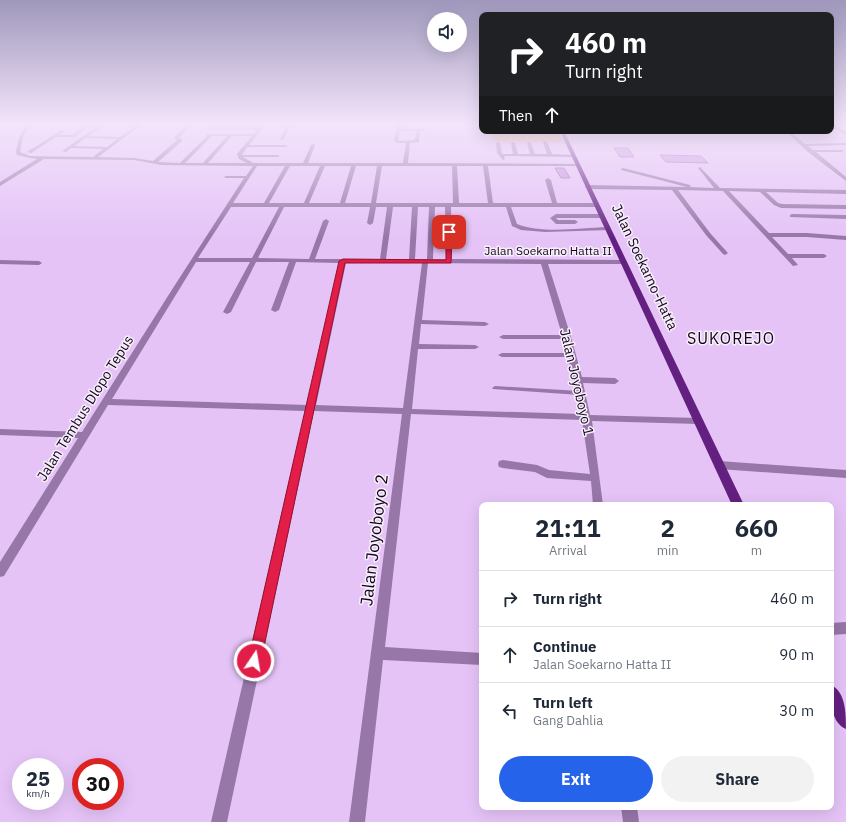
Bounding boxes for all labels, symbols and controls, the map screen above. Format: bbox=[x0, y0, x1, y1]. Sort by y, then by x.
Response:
map controls bbox=[427, 12, 467, 52]
button: sound bbox=[427, 12, 467, 52]
text: 460 m bbox=[565, 24, 647, 61]
icon: right bbox=[499, 28, 551, 80]
text: Turn right bbox=[565, 60, 643, 83]
icon: ahead bbox=[541, 104, 563, 126]
text: Then bbox=[499, 106, 533, 125]
street label: Jalan Soekarno-Hatta bbox=[608, 201, 682, 333]
pin bbox=[432, 215, 466, 249]
icon: arrive bbox=[438, 221, 460, 243]
street label: Jalan Soekarno Hatta II bbox=[484, 243, 612, 258]
street label: Jalan Joyoboyo 1 bbox=[556, 327, 598, 437]
district label: SUKOREJO bbox=[687, 328, 775, 348]
street label: Jalan Tembus Dlopo Tepus bbox=[33, 332, 137, 484]
street label: Jalan Joyoboyo 2 bbox=[355, 473, 393, 607]
text: 21:11 bbox=[535, 512, 601, 544]
text: 2 bbox=[660, 512, 675, 544]
text: 660 bbox=[735, 512, 778, 544]
text: Arrival bbox=[549, 542, 587, 559]
text: min bbox=[657, 542, 679, 559]
text: m bbox=[751, 542, 762, 559]
icon: right bbox=[499, 588, 521, 610]
text: Turn right bbox=[533, 589, 602, 608]
text: 460 m bbox=[770, 589, 814, 608]
text: Continue bbox=[533, 637, 597, 656]
position arrow bbox=[233, 640, 275, 682]
icon: ahead bbox=[499, 644, 521, 666]
text: 90 m bbox=[779, 645, 814, 664]
text: Jalan Soekarno Hatta II bbox=[533, 656, 671, 673]
text: Turn left bbox=[533, 693, 593, 712]
icon: left bbox=[499, 700, 521, 722]
text: 30 m bbox=[779, 701, 814, 720]
text: Gang Dahlia bbox=[533, 712, 603, 729]
button: Exit bbox=[499, 756, 653, 802]
button: Share bbox=[661, 756, 814, 802]
speed limit sign: 30 bbox=[72, 758, 124, 810]
text: 25 bbox=[26, 765, 50, 792]
text: km/h bbox=[26, 787, 50, 800]

